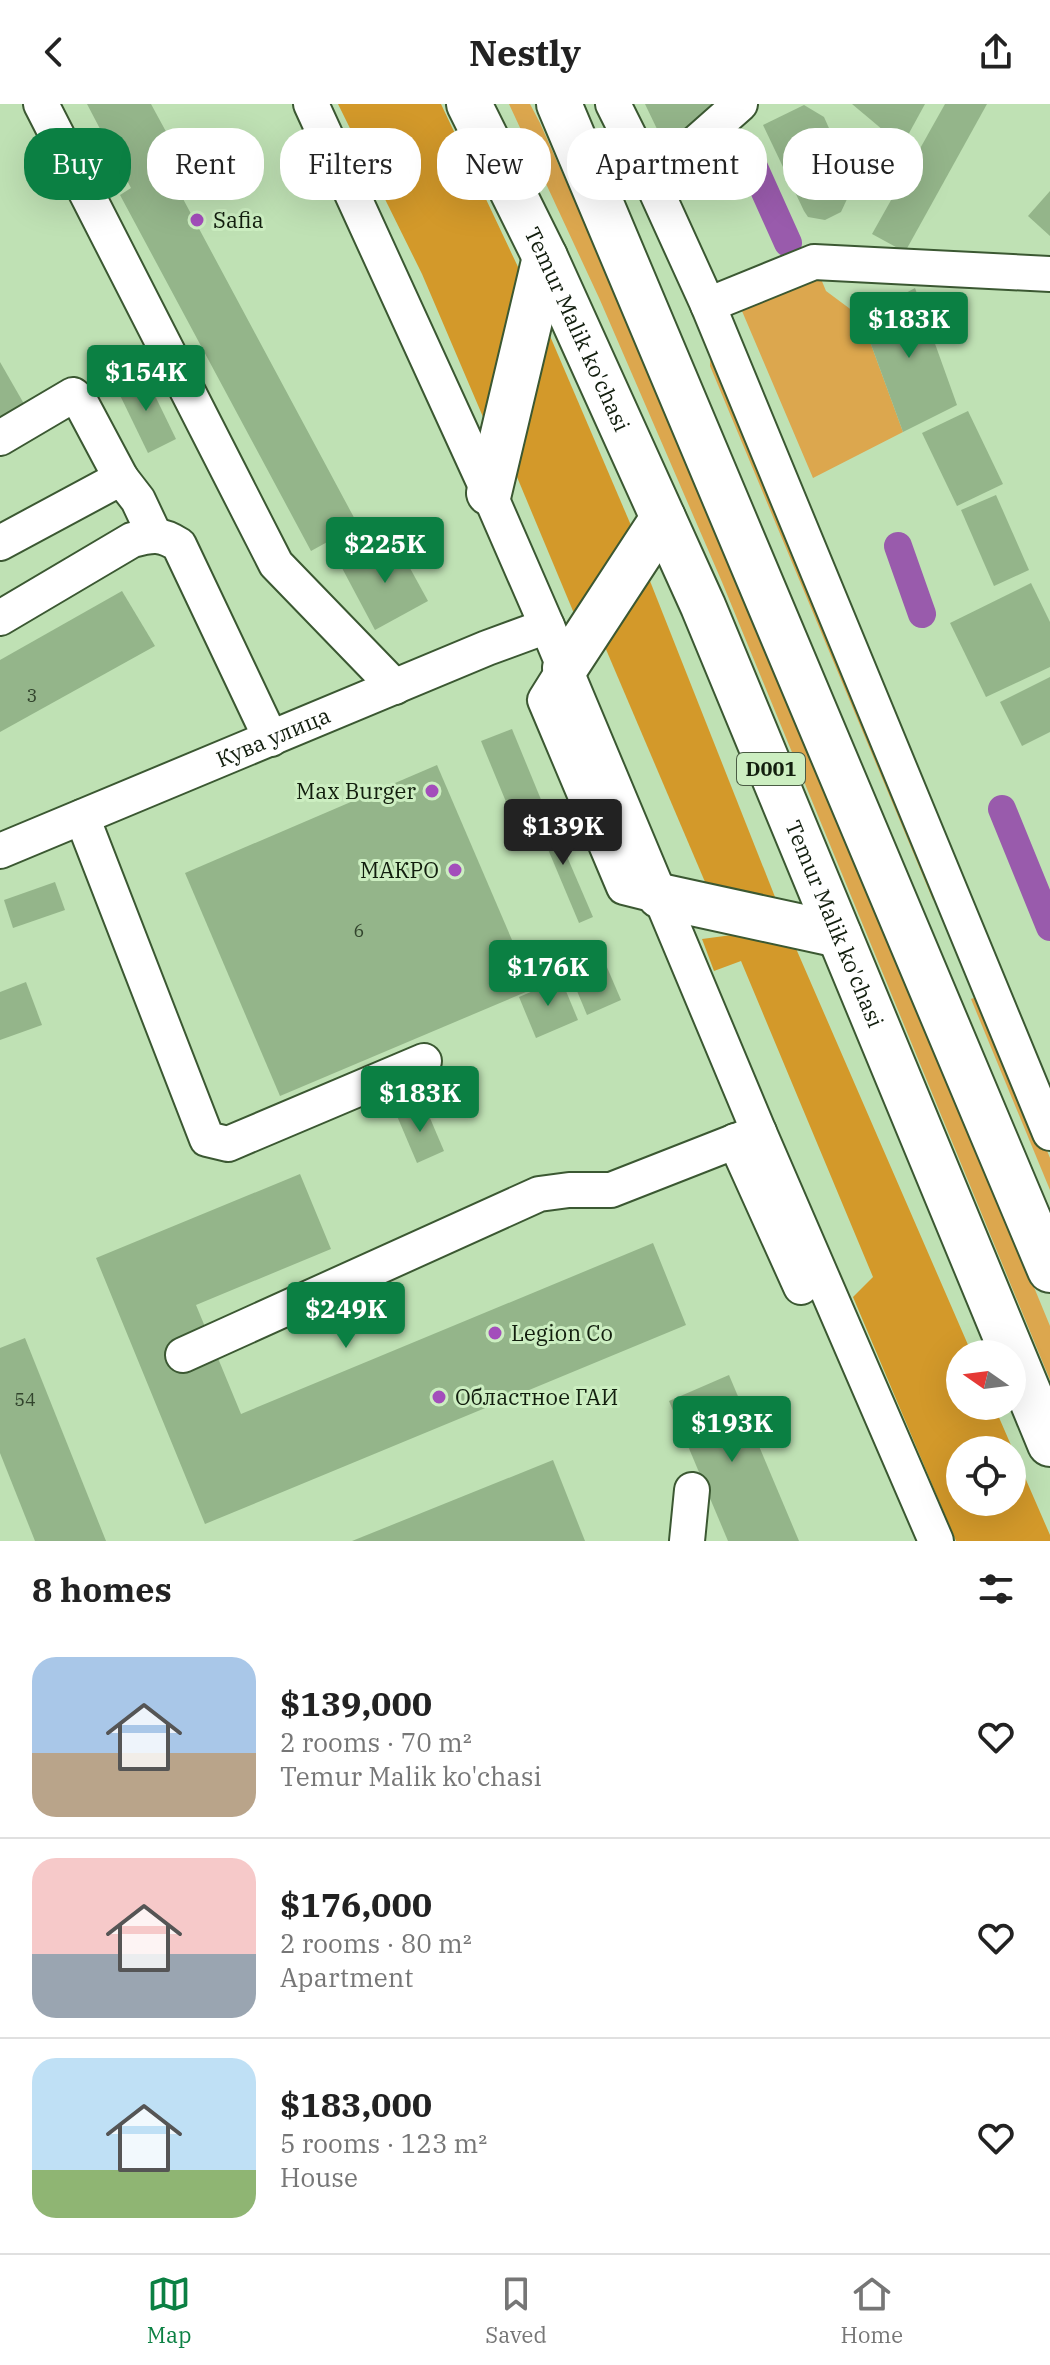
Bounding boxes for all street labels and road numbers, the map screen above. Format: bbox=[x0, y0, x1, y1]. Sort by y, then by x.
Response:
street label: Temur Malik ko'chasi bbox=[518, 222, 637, 436]
street label: Кува улица bbox=[212, 700, 334, 773]
road number: D001 bbox=[737, 753, 805, 785]
street label: Temur Malik ko'chasi bbox=[779, 816, 891, 1032]

